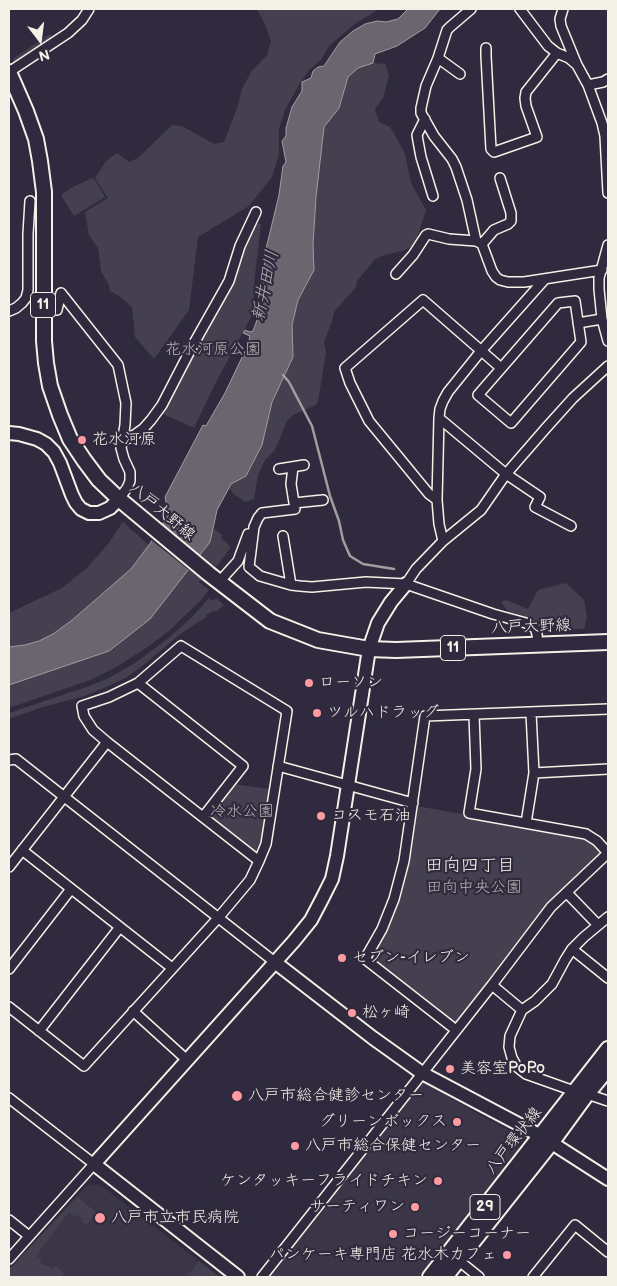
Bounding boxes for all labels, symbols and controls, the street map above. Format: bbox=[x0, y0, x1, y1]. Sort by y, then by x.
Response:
north arrow bbox=[15, 15, 65, 65]
text: N bbox=[37, 45, 51, 65]
water label: 新井田川 bbox=[248, 249, 284, 323]
road number: 11 bbox=[30, 292, 56, 318]
park label: 花水河原公園 bbox=[165, 340, 261, 360]
place label: 花水河原 bbox=[92, 430, 156, 450]
marker: 花水河原 bbox=[76, 434, 88, 446]
street label: 八戸大野線 bbox=[125, 479, 199, 545]
street label: 八戸大野線 bbox=[491, 616, 571, 638]
road number: 11 bbox=[440, 636, 466, 660]
place label: ローソン bbox=[319, 673, 383, 693]
marker: ローソン bbox=[303, 677, 315, 689]
place label: ツルハドラッグ bbox=[327, 703, 439, 723]
marker: ツルハドラッグ bbox=[311, 707, 323, 719]
park label: 冷水公園 bbox=[210, 802, 274, 822]
place label: コスモ石油 bbox=[331, 806, 411, 826]
marker: コスモ石油 bbox=[315, 810, 327, 822]
district label: 田向四丁目 bbox=[425, 855, 515, 877]
park label: 田向中央公園 bbox=[426, 878, 522, 898]
place label: セブン-イレブン bbox=[352, 948, 470, 968]
marker: セブン-イレブン bbox=[336, 952, 348, 964]
place label: 松ヶ崎 bbox=[362, 1003, 410, 1023]
marker: 松ヶ崎 bbox=[346, 1007, 358, 1019]
place label: 美容室PoPo bbox=[460, 1059, 545, 1079]
marker: 美容室PoPo bbox=[444, 1063, 456, 1075]
place label: 八戸市総合健診センター bbox=[248, 1086, 424, 1106]
marker: 八戸市総合健診センター bbox=[230, 1089, 244, 1103]
street label: 八戸環状線 bbox=[482, 1104, 546, 1178]
place label: グリーンボックス bbox=[319, 1112, 447, 1132]
marker: グリーンボックス bbox=[451, 1116, 463, 1128]
place label: 八戸市総合保健センター bbox=[305, 1136, 481, 1156]
marker: 八戸市総合保健センター bbox=[289, 1140, 301, 1152]
place label: ケンタッキーフライドチキン bbox=[220, 1171, 428, 1191]
marker: ケンタッキーフライドチキン bbox=[432, 1175, 444, 1187]
road number: 29 bbox=[470, 1194, 500, 1220]
place label: サーティワン bbox=[309, 1197, 405, 1217]
marker: サーティワン bbox=[409, 1201, 421, 1213]
place label: 八戸市立市民病院 bbox=[111, 1208, 239, 1228]
marker: 八戸市立市民病院 bbox=[93, 1211, 107, 1225]
place label: コージーコーナー bbox=[403, 1224, 531, 1244]
marker: コージーコーナー bbox=[387, 1228, 399, 1240]
place label: パンケーキ専門店 花水木カフェ bbox=[269, 1245, 497, 1265]
marker: パンケーキ専門店 花水木カフェ bbox=[501, 1249, 513, 1261]

